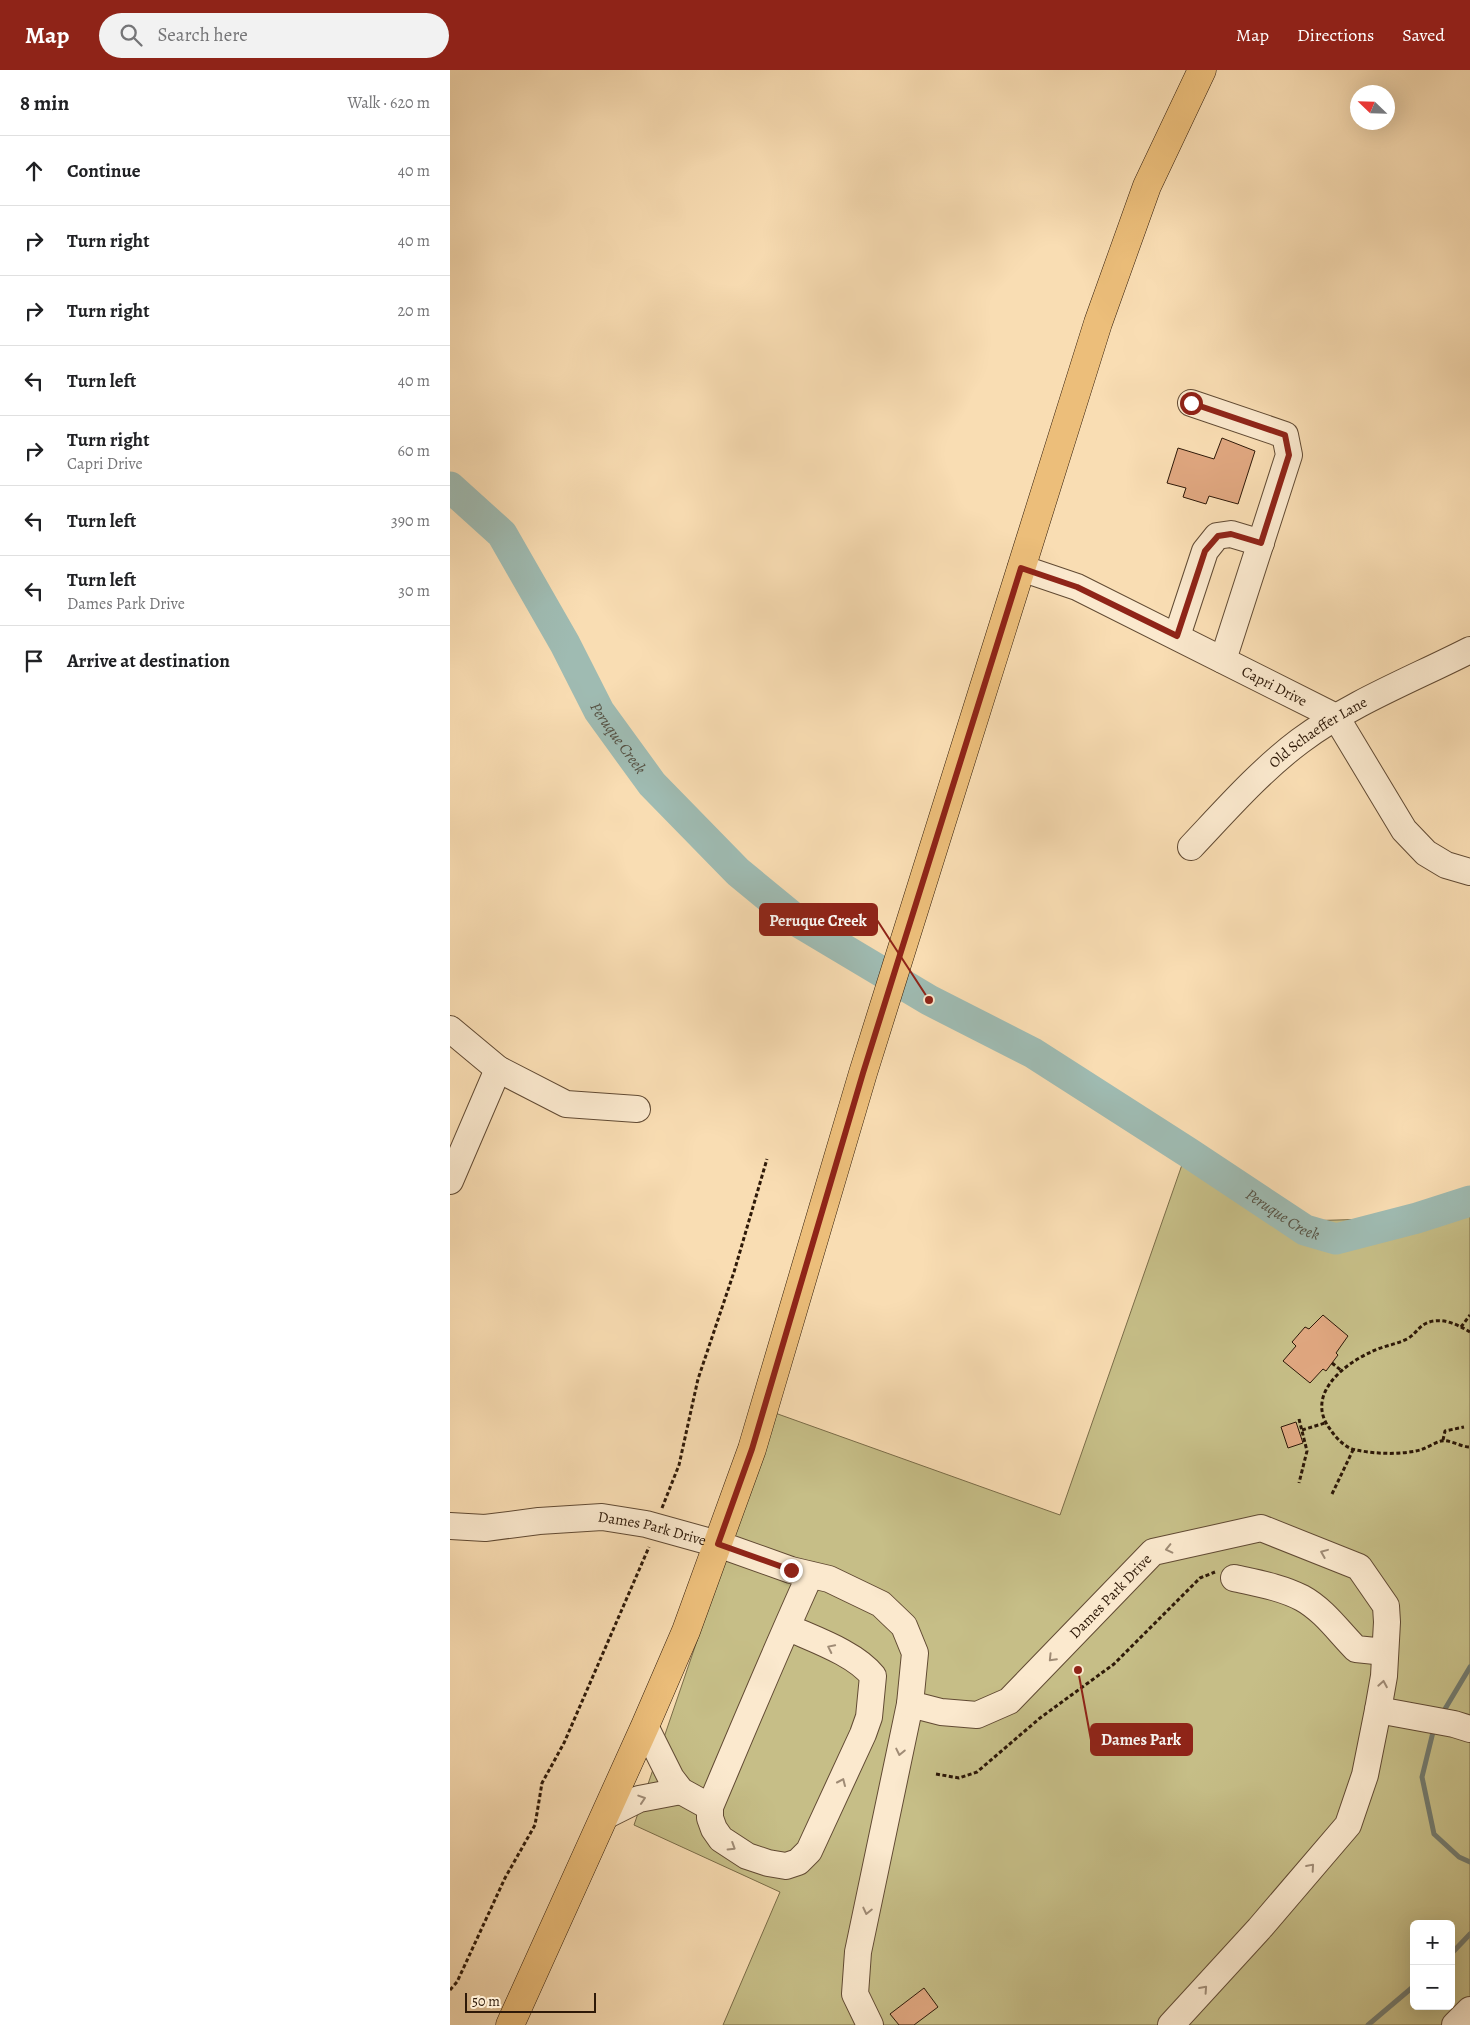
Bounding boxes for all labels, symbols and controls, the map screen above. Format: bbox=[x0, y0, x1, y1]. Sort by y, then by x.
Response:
search box bbox=[99, 13, 449, 58]
text: Map bbox=[25, 19, 69, 51]
icon: search bbox=[117, 21, 145, 49]
text: Search here bbox=[157, 22, 248, 48]
text: Map bbox=[1236, 23, 1269, 47]
text: Directions bbox=[1297, 23, 1374, 47]
text: Saved bbox=[1402, 23, 1445, 47]
north arrow bbox=[1350, 85, 1395, 130]
text: 8 min bbox=[20, 89, 69, 117]
text: Walk · 620 m bbox=[348, 92, 430, 114]
icon: ahead bbox=[20, 157, 48, 185]
text: Continue bbox=[67, 158, 141, 184]
text: 40 m bbox=[398, 160, 430, 182]
icon: right bbox=[20, 227, 48, 255]
text: Turn right bbox=[67, 228, 149, 254]
text: 40 m bbox=[398, 230, 430, 252]
icon: right bbox=[20, 297, 48, 325]
text: Turn right bbox=[67, 298, 149, 324]
text: 20 m bbox=[397, 300, 430, 322]
icon: left bbox=[20, 367, 48, 395]
text: Turn left bbox=[67, 368, 136, 394]
text: 40 m bbox=[398, 370, 430, 392]
route start bbox=[1180, 392, 1203, 415]
text: Turn right bbox=[67, 427, 149, 453]
icon: right bbox=[20, 437, 48, 465]
text: 60 m bbox=[398, 440, 430, 462]
text: Capri Drive bbox=[67, 453, 143, 475]
icon: left bbox=[20, 507, 48, 535]
text: Turn left bbox=[67, 508, 136, 534]
text: 390 m bbox=[391, 510, 430, 532]
text: Turn left bbox=[67, 567, 136, 593]
icon: left bbox=[20, 577, 48, 605]
text: 30 m bbox=[398, 580, 430, 602]
text: Dames Park Drive bbox=[67, 593, 185, 615]
icon: arrive bbox=[20, 647, 48, 675]
text: Arrive at destination bbox=[67, 648, 230, 674]
street label: Capri Drive bbox=[1238, 661, 1311, 711]
street label: Old Schaeffer Lane bbox=[1264, 692, 1371, 773]
water label: Peruque Creek bbox=[584, 699, 651, 779]
callout: Peruque Creek bbox=[760, 904, 877, 935]
text: Peruque Creek bbox=[769, 910, 868, 932]
water label: Peruque Creek bbox=[1241, 1184, 1322, 1246]
street label: Dames Park Drive bbox=[597, 1507, 709, 1550]
one-way arrow bbox=[1164, 1543, 1173, 1554]
street label: Dames Park Drive bbox=[1065, 1549, 1156, 1643]
one-way arrow bbox=[1320, 1549, 1329, 1560]
route end bbox=[780, 1559, 803, 1582]
one-way arrow bbox=[827, 1644, 836, 1654]
one-way arrow bbox=[1048, 1652, 1057, 1661]
one-way arrow bbox=[1377, 1679, 1387, 1688]
callout: Dames Park bbox=[1091, 1724, 1192, 1755]
text: Dames Park bbox=[1101, 1729, 1182, 1751]
one-way arrow bbox=[895, 1747, 906, 1756]
one-way arrow bbox=[835, 1778, 846, 1787]
one-way arrow bbox=[637, 1795, 645, 1805]
one-way arrow bbox=[727, 1840, 736, 1850]
one-way arrow bbox=[1306, 1864, 1315, 1873]
one-way arrow bbox=[862, 1906, 873, 1915]
map controls bbox=[1410, 1920, 1455, 2010]
button: + bbox=[1410, 1920, 1455, 1965]
button: − bbox=[1410, 1965, 1455, 2010]
one-way arrow bbox=[1198, 1986, 1206, 1995]
scale bar bbox=[465, 1990, 596, 2013]
text: 50 m bbox=[472, 1992, 500, 2011]

